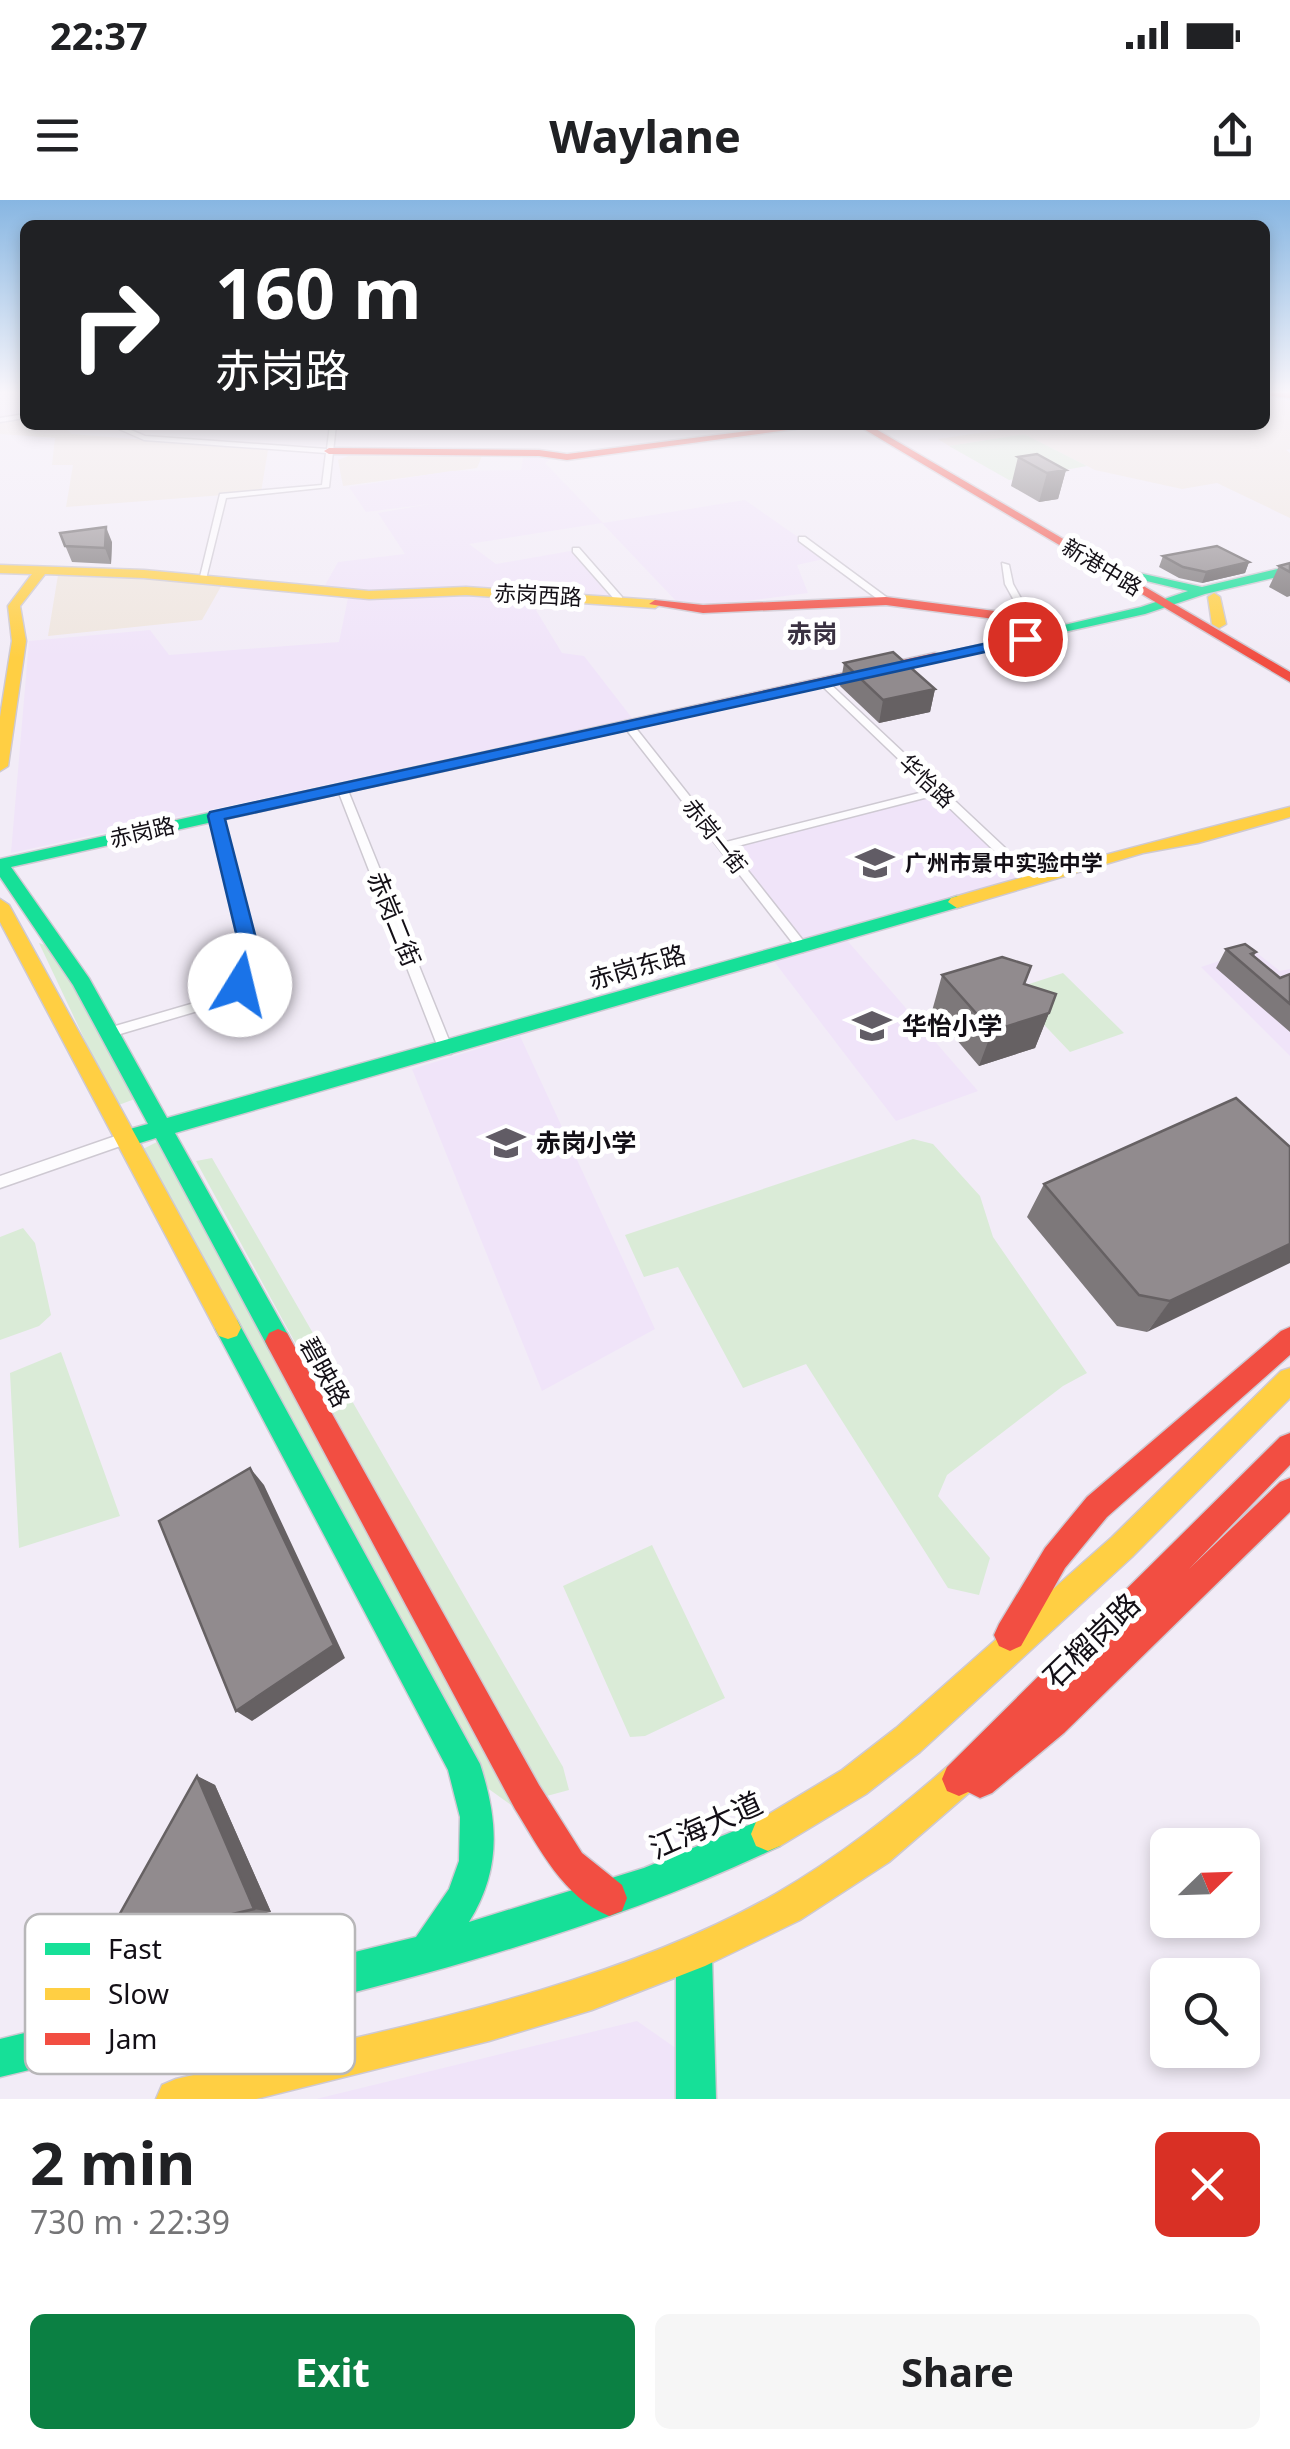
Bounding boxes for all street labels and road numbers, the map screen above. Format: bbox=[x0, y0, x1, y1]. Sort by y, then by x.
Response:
street label: 新港中路 bbox=[1057, 531, 1148, 602]
street label: 赤岗西路 bbox=[493, 577, 583, 611]
street label: 华怡路 bbox=[893, 747, 962, 814]
street label: 赤岗一街 bbox=[677, 791, 755, 879]
street label: 赤岗路 bbox=[106, 809, 177, 853]
street label: 赤岗二街 bbox=[360, 866, 429, 971]
street label: 赤岗东路 bbox=[584, 936, 689, 996]
street label: 碧映路 bbox=[293, 1330, 359, 1413]
street label: 石榴岗路 bbox=[1034, 1583, 1148, 1696]
street label: 江海大道 bbox=[642, 1781, 769, 1868]

